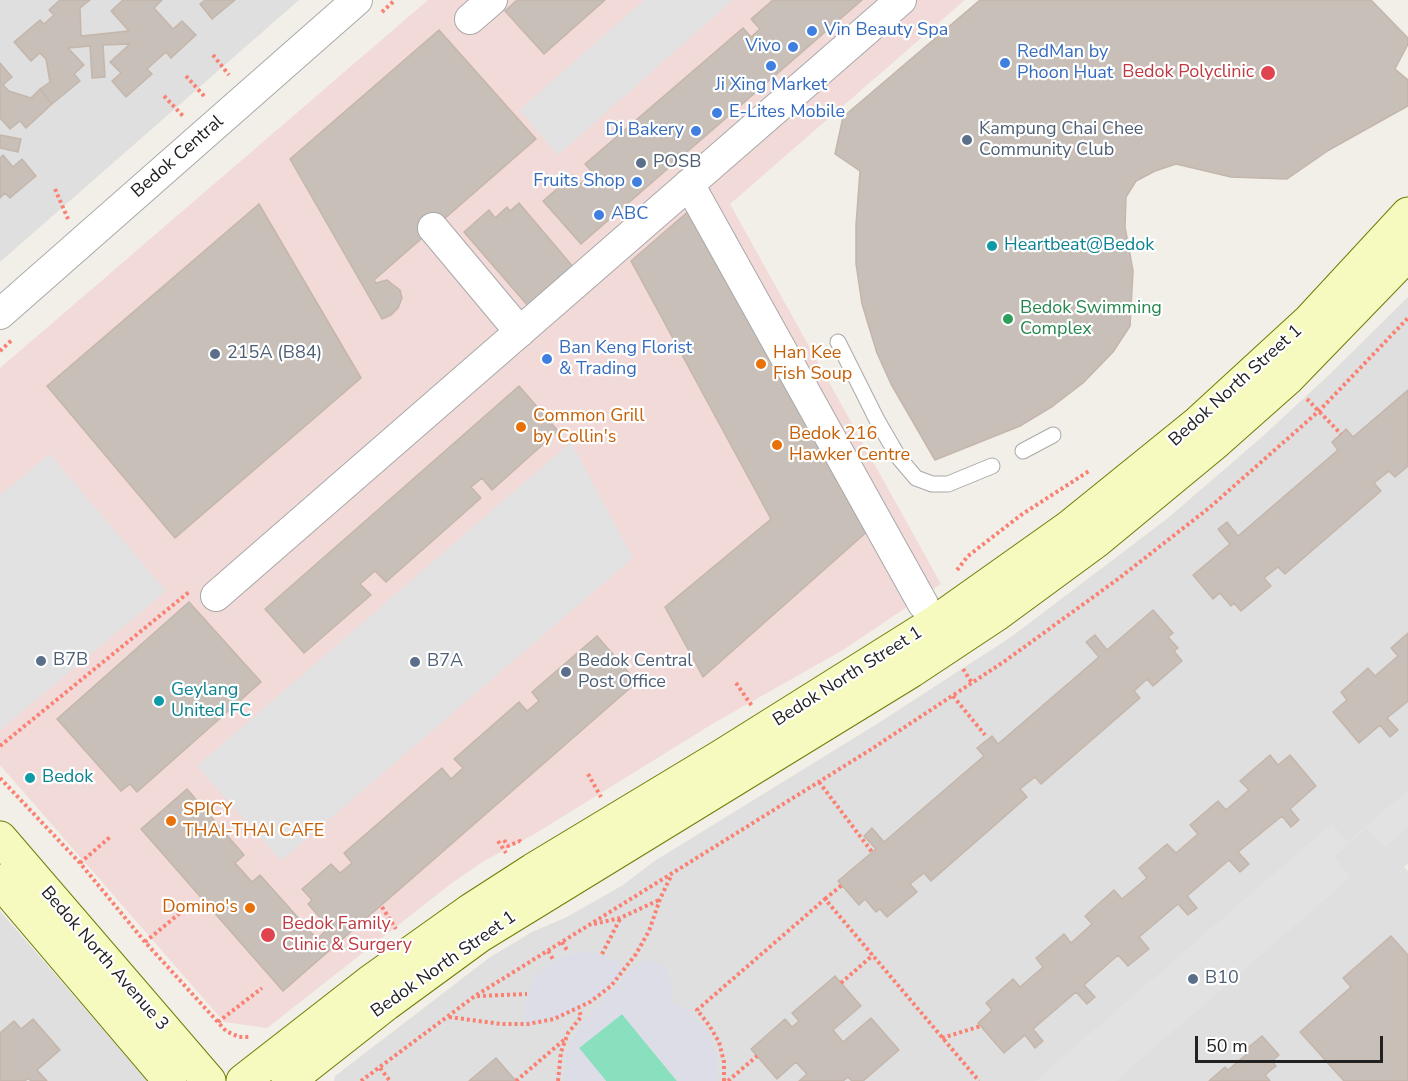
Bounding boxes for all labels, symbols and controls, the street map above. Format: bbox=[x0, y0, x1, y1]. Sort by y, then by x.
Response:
place label: Vin Beauty Spa bbox=[824, 20, 948, 42]
marker: Vin Beauty Spa bbox=[805, 24, 819, 38]
place label: Vivo bbox=[745, 36, 781, 58]
marker: Vivo bbox=[786, 40, 800, 54]
place label: RedMan by Phoon Huat bbox=[1017, 42, 1113, 84]
marker: RedMan by Phoon Huat bbox=[998, 56, 1012, 70]
marker: Ji Xing Market bbox=[764, 59, 778, 73]
place label: Bedok Polyclinic bbox=[1122, 62, 1254, 84]
marker: Bedok Polyclinic bbox=[1259, 64, 1277, 82]
place label: Ji Xing Market bbox=[715, 75, 827, 97]
place label: E-Lites Mobile bbox=[729, 102, 845, 124]
marker: E-Lites Mobile bbox=[710, 106, 724, 120]
street label: Bedok Central bbox=[128, 111, 228, 203]
place label: Kampung Chai Chee Community Club bbox=[979, 119, 1143, 162]
place label: Di Bakery bbox=[606, 120, 684, 142]
marker: Di Bakery bbox=[689, 124, 703, 138]
marker: Kampung Chai Chee Community Club bbox=[960, 133, 974, 147]
place label: POSB bbox=[653, 152, 701, 174]
marker: POSB bbox=[634, 156, 648, 170]
place label: Fruits Shop bbox=[533, 171, 625, 193]
marker: Fruits Shop bbox=[630, 175, 644, 189]
place label: ABC bbox=[611, 204, 648, 226]
marker: ABC bbox=[592, 208, 606, 222]
place label: Heartbeat@Bedok bbox=[1004, 235, 1154, 257]
marker: Heartbeat@Bedok bbox=[985, 239, 999, 253]
place label: Bedok Swimming Complex bbox=[1020, 298, 1162, 340]
marker: Bedok Swimming Complex bbox=[1001, 312, 1015, 326]
street label: Bedok North Street 1 bbox=[1165, 320, 1307, 452]
place label: Ban Keng Florist & Trading bbox=[559, 338, 692, 380]
place label: 215A (B84) bbox=[227, 343, 322, 365]
place label: Han Kee Fish Soup bbox=[773, 343, 852, 386]
marker: 215A (B84) bbox=[208, 347, 222, 361]
marker: Ban Keng Florist & Trading bbox=[540, 352, 554, 366]
marker: Han Kee Fish Soup bbox=[754, 357, 768, 371]
place label: Common Grill by Collin's bbox=[533, 406, 645, 448]
marker: Common Grill by Collin's bbox=[514, 420, 528, 434]
place label: Bedok 216 Hawker Centre bbox=[789, 424, 910, 466]
marker: Bedok 216 Hawker Centre bbox=[770, 438, 784, 452]
street label: Bedok North Street 1 bbox=[769, 622, 927, 732]
place label: B7B bbox=[53, 650, 88, 672]
place label: B7A bbox=[427, 651, 463, 673]
place label: Bedok Central Post Office bbox=[578, 651, 693, 694]
marker: B7B bbox=[34, 654, 48, 668]
marker: B7A bbox=[408, 655, 422, 669]
marker: Bedok Central Post Office bbox=[559, 665, 573, 679]
place label: Geylang United FC bbox=[171, 680, 251, 722]
marker: Geylang United FC bbox=[152, 694, 166, 708]
place label: Bedok bbox=[42, 767, 93, 789]
marker: Bedok bbox=[23, 771, 37, 785]
place label: SPICY THAI-THAI CAFE bbox=[183, 800, 324, 842]
marker: SPICY THAI-THAI CAFE bbox=[164, 814, 178, 828]
street label: Bedok North Avenue 3 bbox=[36, 882, 172, 1036]
place label: Domino's bbox=[162, 897, 238, 919]
marker: Domino's bbox=[243, 901, 257, 915]
street label: Bedok North Street 1 bbox=[367, 907, 521, 1023]
place label: Bedok Family Clinic & Surgery bbox=[282, 914, 412, 956]
marker: Bedok Family Clinic & Surgery bbox=[259, 926, 277, 944]
place label: B10 bbox=[1205, 968, 1239, 990]
marker: B10 bbox=[1186, 972, 1200, 986]
scale bar bbox=[1198, 1024, 1386, 1062]
text: 50 m bbox=[1206, 1034, 1248, 1058]

